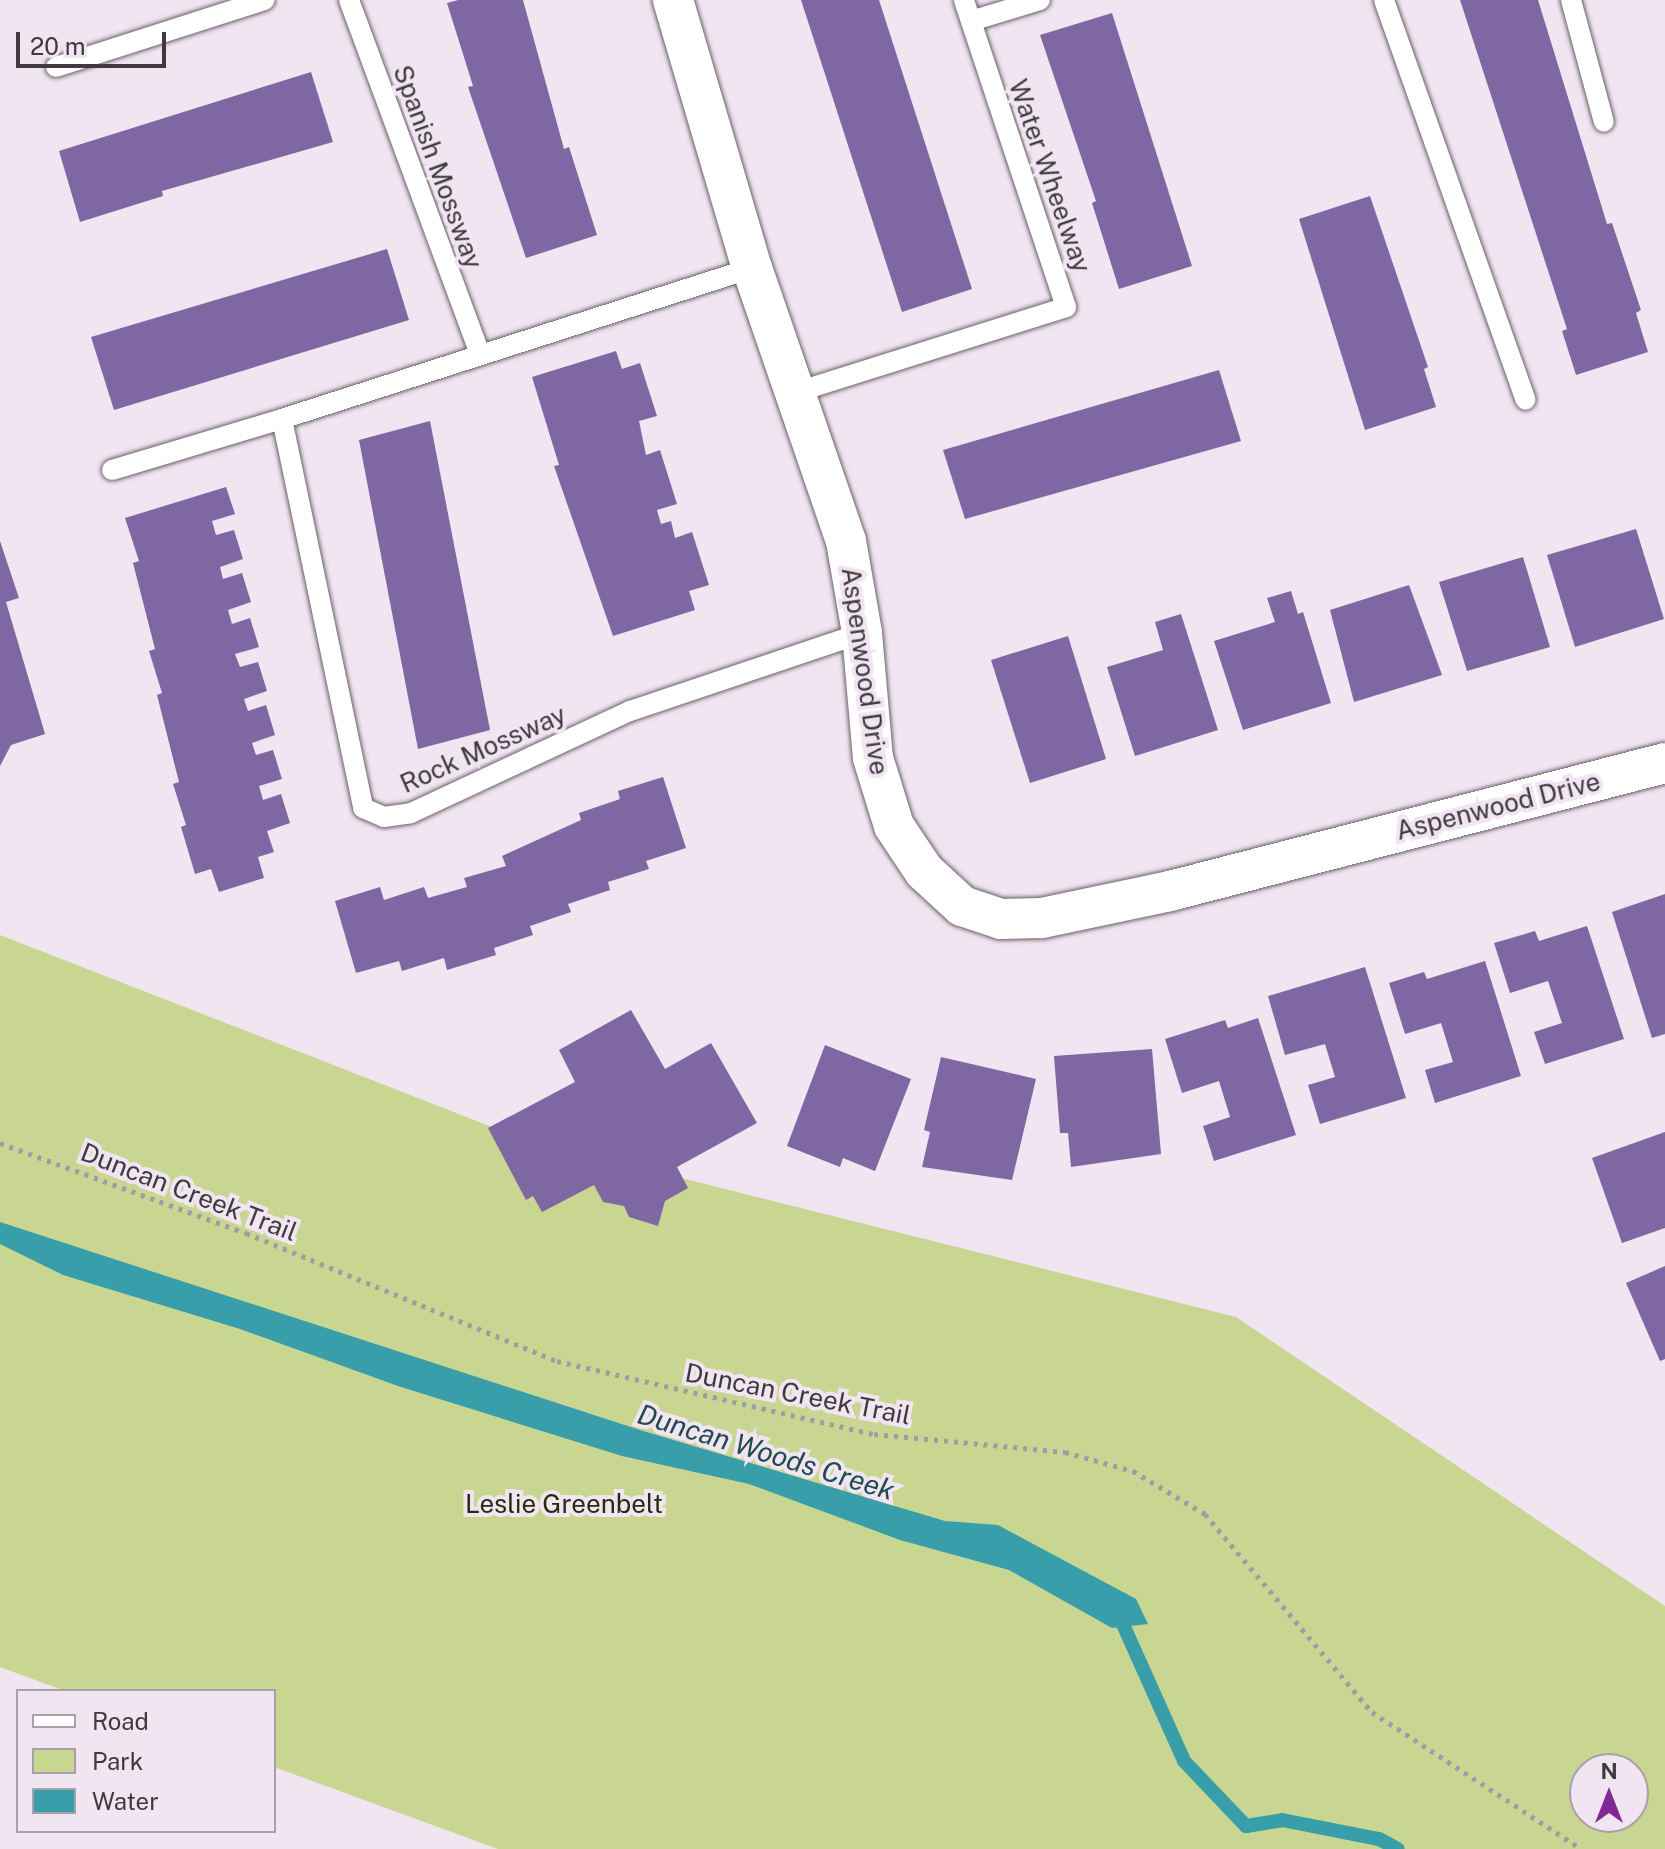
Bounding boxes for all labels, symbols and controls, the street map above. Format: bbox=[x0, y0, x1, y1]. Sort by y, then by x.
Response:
scale bar bbox=[20, 16, 170, 66]
text: 20 m bbox=[30, 32, 86, 60]
street label: Spanish Mossway bbox=[387, 61, 489, 273]
street label: Water Wheelway bbox=[1002, 75, 1098, 277]
street label: Aspenwood Drive bbox=[835, 565, 895, 777]
street label: Rock Mossway bbox=[395, 698, 571, 800]
street label: Aspenwood Drive bbox=[1393, 766, 1603, 846]
street label: Duncan Creek Trail bbox=[76, 1136, 302, 1248]
street label: Duncan Creek Trail bbox=[682, 1357, 914, 1431]
water label: Duncan Woods Creek bbox=[633, 1397, 899, 1507]
park label: Leslie Greenbelt bbox=[465, 1488, 663, 1520]
legend bbox=[16, 1689, 276, 1833]
text: Road bbox=[92, 1707, 149, 1735]
text: Park bbox=[92, 1747, 143, 1775]
north arrow bbox=[1569, 1753, 1649, 1833]
text: N bbox=[1600, 1758, 1618, 1784]
text: Water bbox=[92, 1787, 159, 1815]

